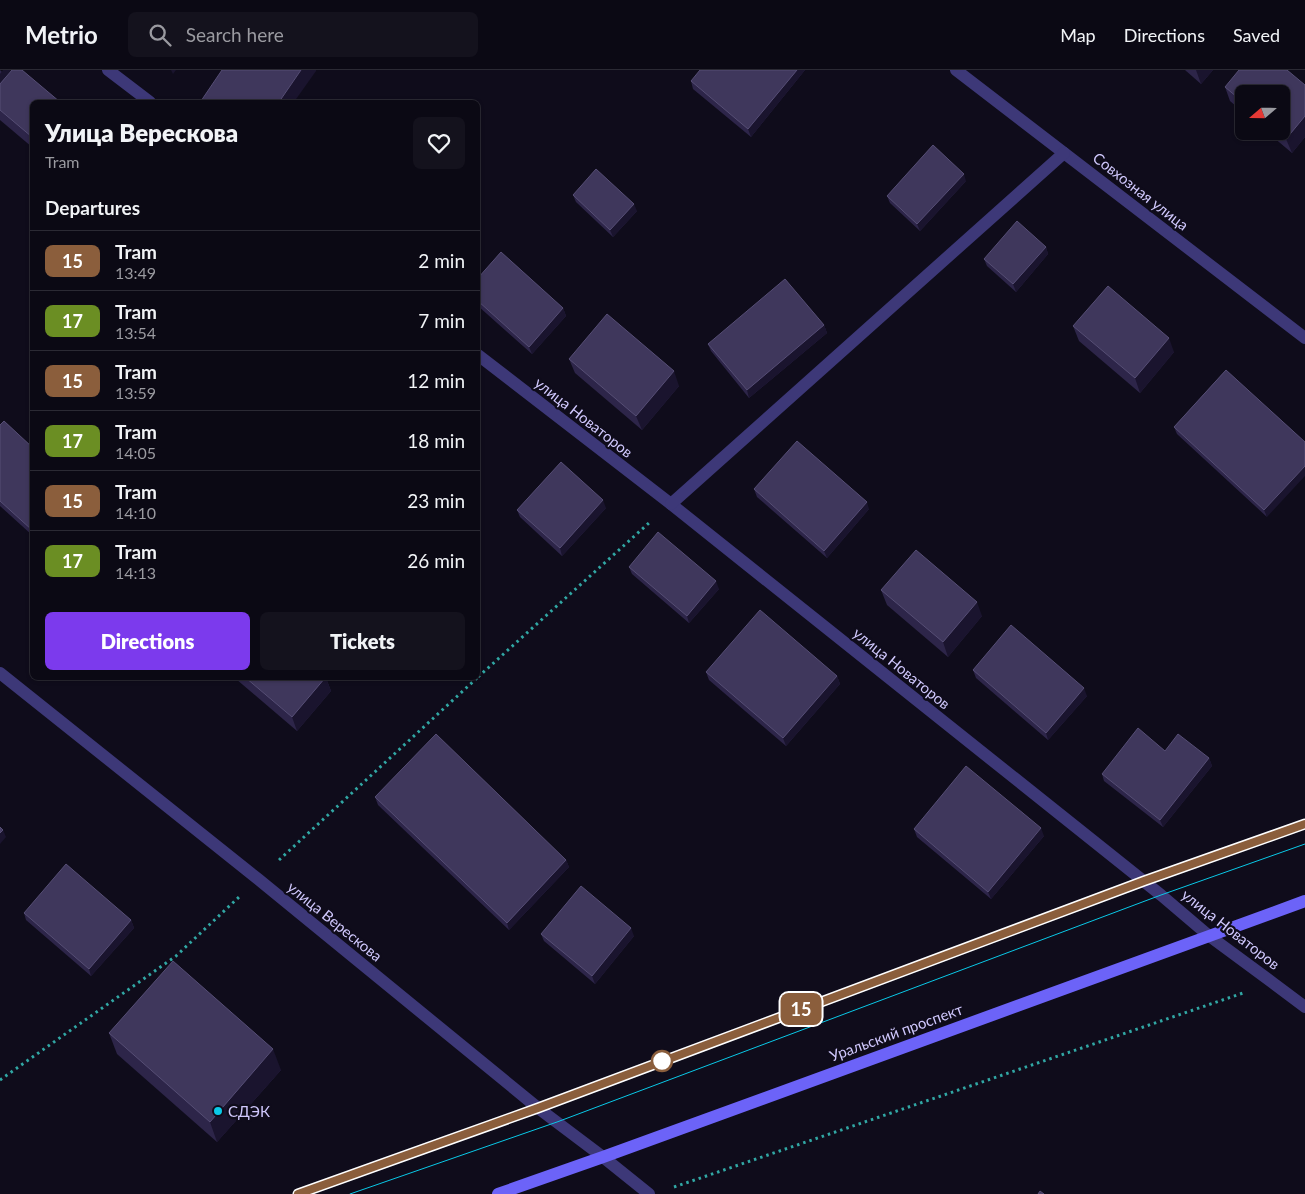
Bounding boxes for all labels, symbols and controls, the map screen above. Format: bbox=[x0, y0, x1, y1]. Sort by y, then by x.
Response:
search box bbox=[128, 12, 478, 57]
text: Metrio bbox=[25, 20, 98, 49]
icon: search bbox=[146, 21, 174, 49]
text: Search here bbox=[186, 23, 284, 46]
text: Map bbox=[1060, 24, 1096, 46]
text: Directions bbox=[1124, 24, 1205, 46]
text: Saved bbox=[1233, 24, 1280, 46]
north arrow bbox=[1235, 85, 1290, 140]
map controls bbox=[1235, 85, 1290, 140]
button: heart bbox=[413, 117, 465, 169]
text: Улица Верескова bbox=[45, 118, 238, 147]
street label: Совхозная улица bbox=[1090, 148, 1192, 234]
text: Tram bbox=[45, 152, 80, 171]
text: Departures bbox=[45, 196, 140, 219]
text: Tram bbox=[115, 240, 157, 263]
text: 2 min bbox=[418, 249, 465, 272]
text: 15 bbox=[62, 250, 83, 272]
text: 13:49 bbox=[115, 263, 156, 282]
text: Tram bbox=[115, 300, 157, 323]
text: 7 min bbox=[418, 309, 465, 332]
text: 17 bbox=[62, 310, 83, 332]
text: 13:54 bbox=[115, 323, 156, 342]
text: Tram bbox=[115, 360, 157, 383]
text: 12 min bbox=[407, 369, 465, 392]
text: 15 bbox=[62, 370, 83, 392]
street label: улица Новаторов bbox=[531, 373, 637, 461]
text: 13:59 bbox=[115, 383, 156, 402]
text: Tram bbox=[115, 420, 157, 443]
text: 18 min bbox=[407, 429, 465, 452]
text: 17 bbox=[62, 430, 83, 452]
text: 14:05 bbox=[115, 443, 156, 462]
text: Tram bbox=[115, 480, 157, 503]
text: 23 min bbox=[407, 489, 465, 512]
text: 15 bbox=[62, 490, 83, 512]
text: 14:10 bbox=[115, 503, 156, 522]
text: Tram bbox=[115, 540, 157, 563]
text: 26 min bbox=[407, 549, 465, 572]
text: 17 bbox=[62, 550, 83, 572]
text: 14:13 bbox=[115, 563, 156, 582]
button: Directions bbox=[45, 612, 250, 670]
button: Tickets bbox=[260, 612, 465, 670]
street label: улица Новаторов bbox=[850, 623, 954, 713]
street label: улица Верескова bbox=[284, 877, 386, 965]
street label: улица Новаторов bbox=[1178, 885, 1284, 973]
line badge: 15 bbox=[778, 993, 824, 1025]
text: 15 bbox=[791, 998, 811, 1020]
street label: Уральский проспект bbox=[827, 999, 965, 1064]
unlabelled marker bbox=[651, 1050, 673, 1072]
place label: СДЭК bbox=[228, 1102, 270, 1120]
marker: СДЭК bbox=[212, 1105, 224, 1117]

